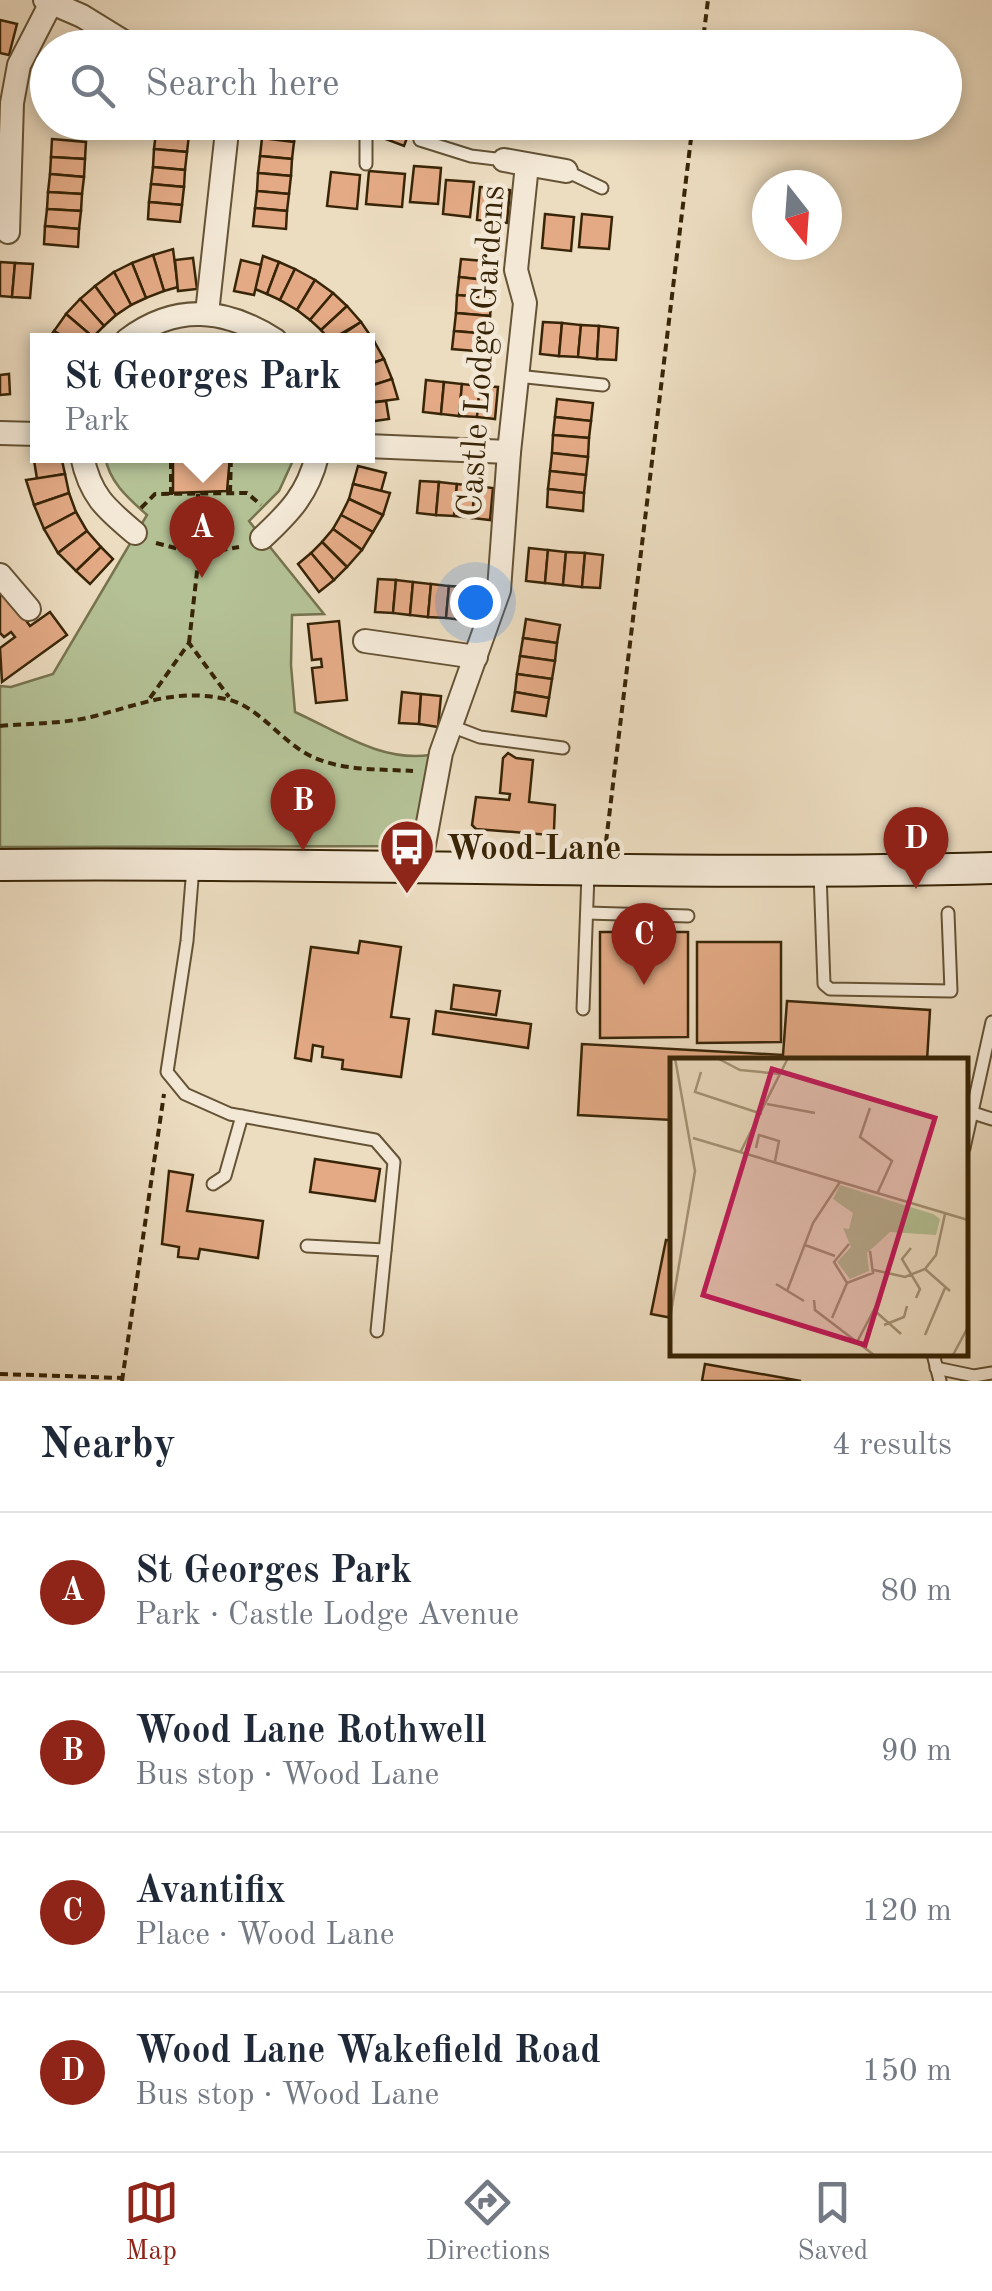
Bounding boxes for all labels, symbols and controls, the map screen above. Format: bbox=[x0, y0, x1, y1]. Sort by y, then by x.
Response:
search box bbox=[30, 30, 962, 140]
icon: search bbox=[65, 58, 120, 113]
text: Search here bbox=[145, 66, 340, 104]
north arrow bbox=[752, 170, 842, 260]
street label: Castle Lodge Gardens bbox=[453, 184, 512, 518]
popup bbox=[30, 333, 375, 463]
text: St Georges Park bbox=[64, 359, 341, 397]
text: Park bbox=[64, 406, 130, 438]
pin: A bbox=[170, 496, 234, 578]
your location bbox=[450, 577, 501, 628]
pin: B bbox=[270, 768, 336, 851]
pin: D bbox=[884, 806, 948, 889]
bus stop icon: Wood Lane bbox=[377, 817, 437, 896]
place label: Wood Lane bbox=[446, 832, 621, 867]
pin: C bbox=[612, 902, 676, 985]
inset map bbox=[670, 1058, 967, 1356]
text: Nearby bbox=[40, 1425, 176, 1467]
text: 4 results bbox=[832, 1430, 952, 1462]
text: St Georges Park bbox=[135, 1553, 412, 1591]
text: A bbox=[60, 1576, 85, 1608]
text: 80 m bbox=[881, 1576, 952, 1608]
text: Park · Castle Lodge Avenue bbox=[135, 1600, 519, 1632]
text: Wood Lane Rothwell bbox=[135, 1713, 487, 1751]
text: B bbox=[61, 1736, 84, 1768]
text: 90 m bbox=[881, 1736, 952, 1768]
text: Bus stop · Wood Lane bbox=[135, 1760, 439, 1792]
text: Avantifix bbox=[135, 1873, 286, 1911]
text: C bbox=[62, 1896, 83, 1928]
text: 120 m bbox=[862, 1896, 952, 1928]
text: Place · Wood Lane bbox=[135, 1920, 395, 1952]
text: Wood Lane Wakefield Road bbox=[135, 2033, 601, 2071]
text: D bbox=[60, 2056, 85, 2088]
text: 150 m bbox=[862, 2056, 952, 2088]
text: Bus stop · Wood Lane bbox=[135, 2080, 439, 2112]
tab: Map bbox=[124, 2175, 179, 2270]
tab: Directions bbox=[426, 2175, 550, 2270]
tab: Saved bbox=[797, 2175, 868, 2270]

